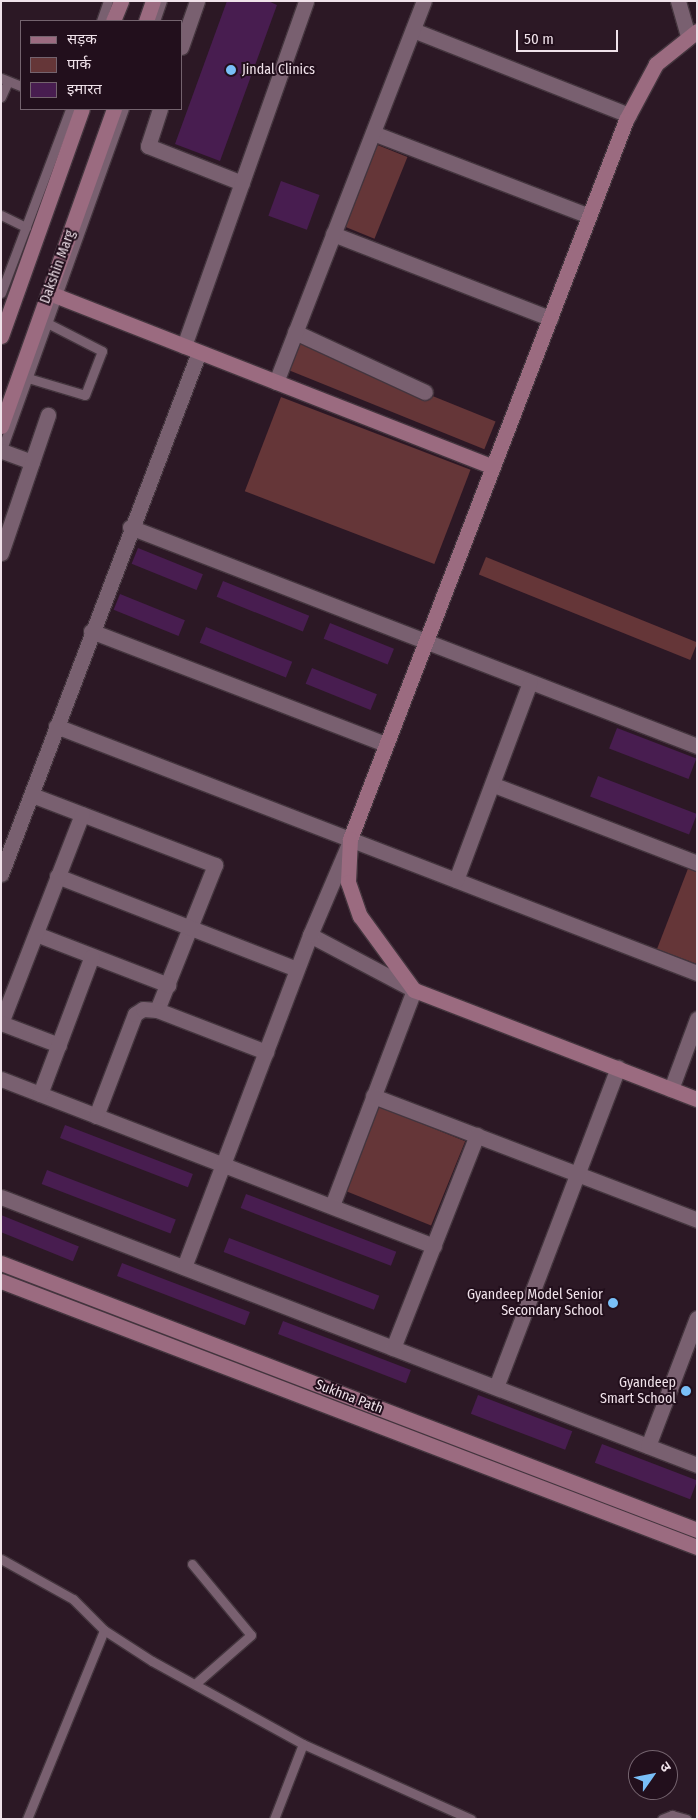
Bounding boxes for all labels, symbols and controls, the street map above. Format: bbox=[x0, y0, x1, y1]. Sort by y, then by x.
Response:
legend bbox=[20, 20, 182, 110]
scale bar bbox=[518, 20, 620, 52]
text: सड़क bbox=[67, 30, 97, 48]
text: 50 m bbox=[524, 30, 554, 48]
text: पार्क bbox=[67, 55, 91, 73]
place label: Jindal Clinics bbox=[242, 62, 315, 78]
marker: Jindal Clinics bbox=[224, 63, 238, 77]
text: इमारत bbox=[67, 80, 102, 98]
street label: Dakshin Marg bbox=[37, 228, 79, 306]
place label: Gyandeep Model Senior Secondary School bbox=[467, 1287, 603, 1320]
marker: Gyandeep Model Senior Secondary School bbox=[607, 1297, 619, 1309]
place label: Gyandeep Smart School bbox=[600, 1375, 676, 1408]
street label: Sukhna Path bbox=[313, 1376, 385, 1418]
marker: Gyandeep Smart School bbox=[680, 1385, 692, 1397]
north arrow bbox=[628, 1750, 678, 1800]
text: उ bbox=[656, 1759, 675, 1775]

